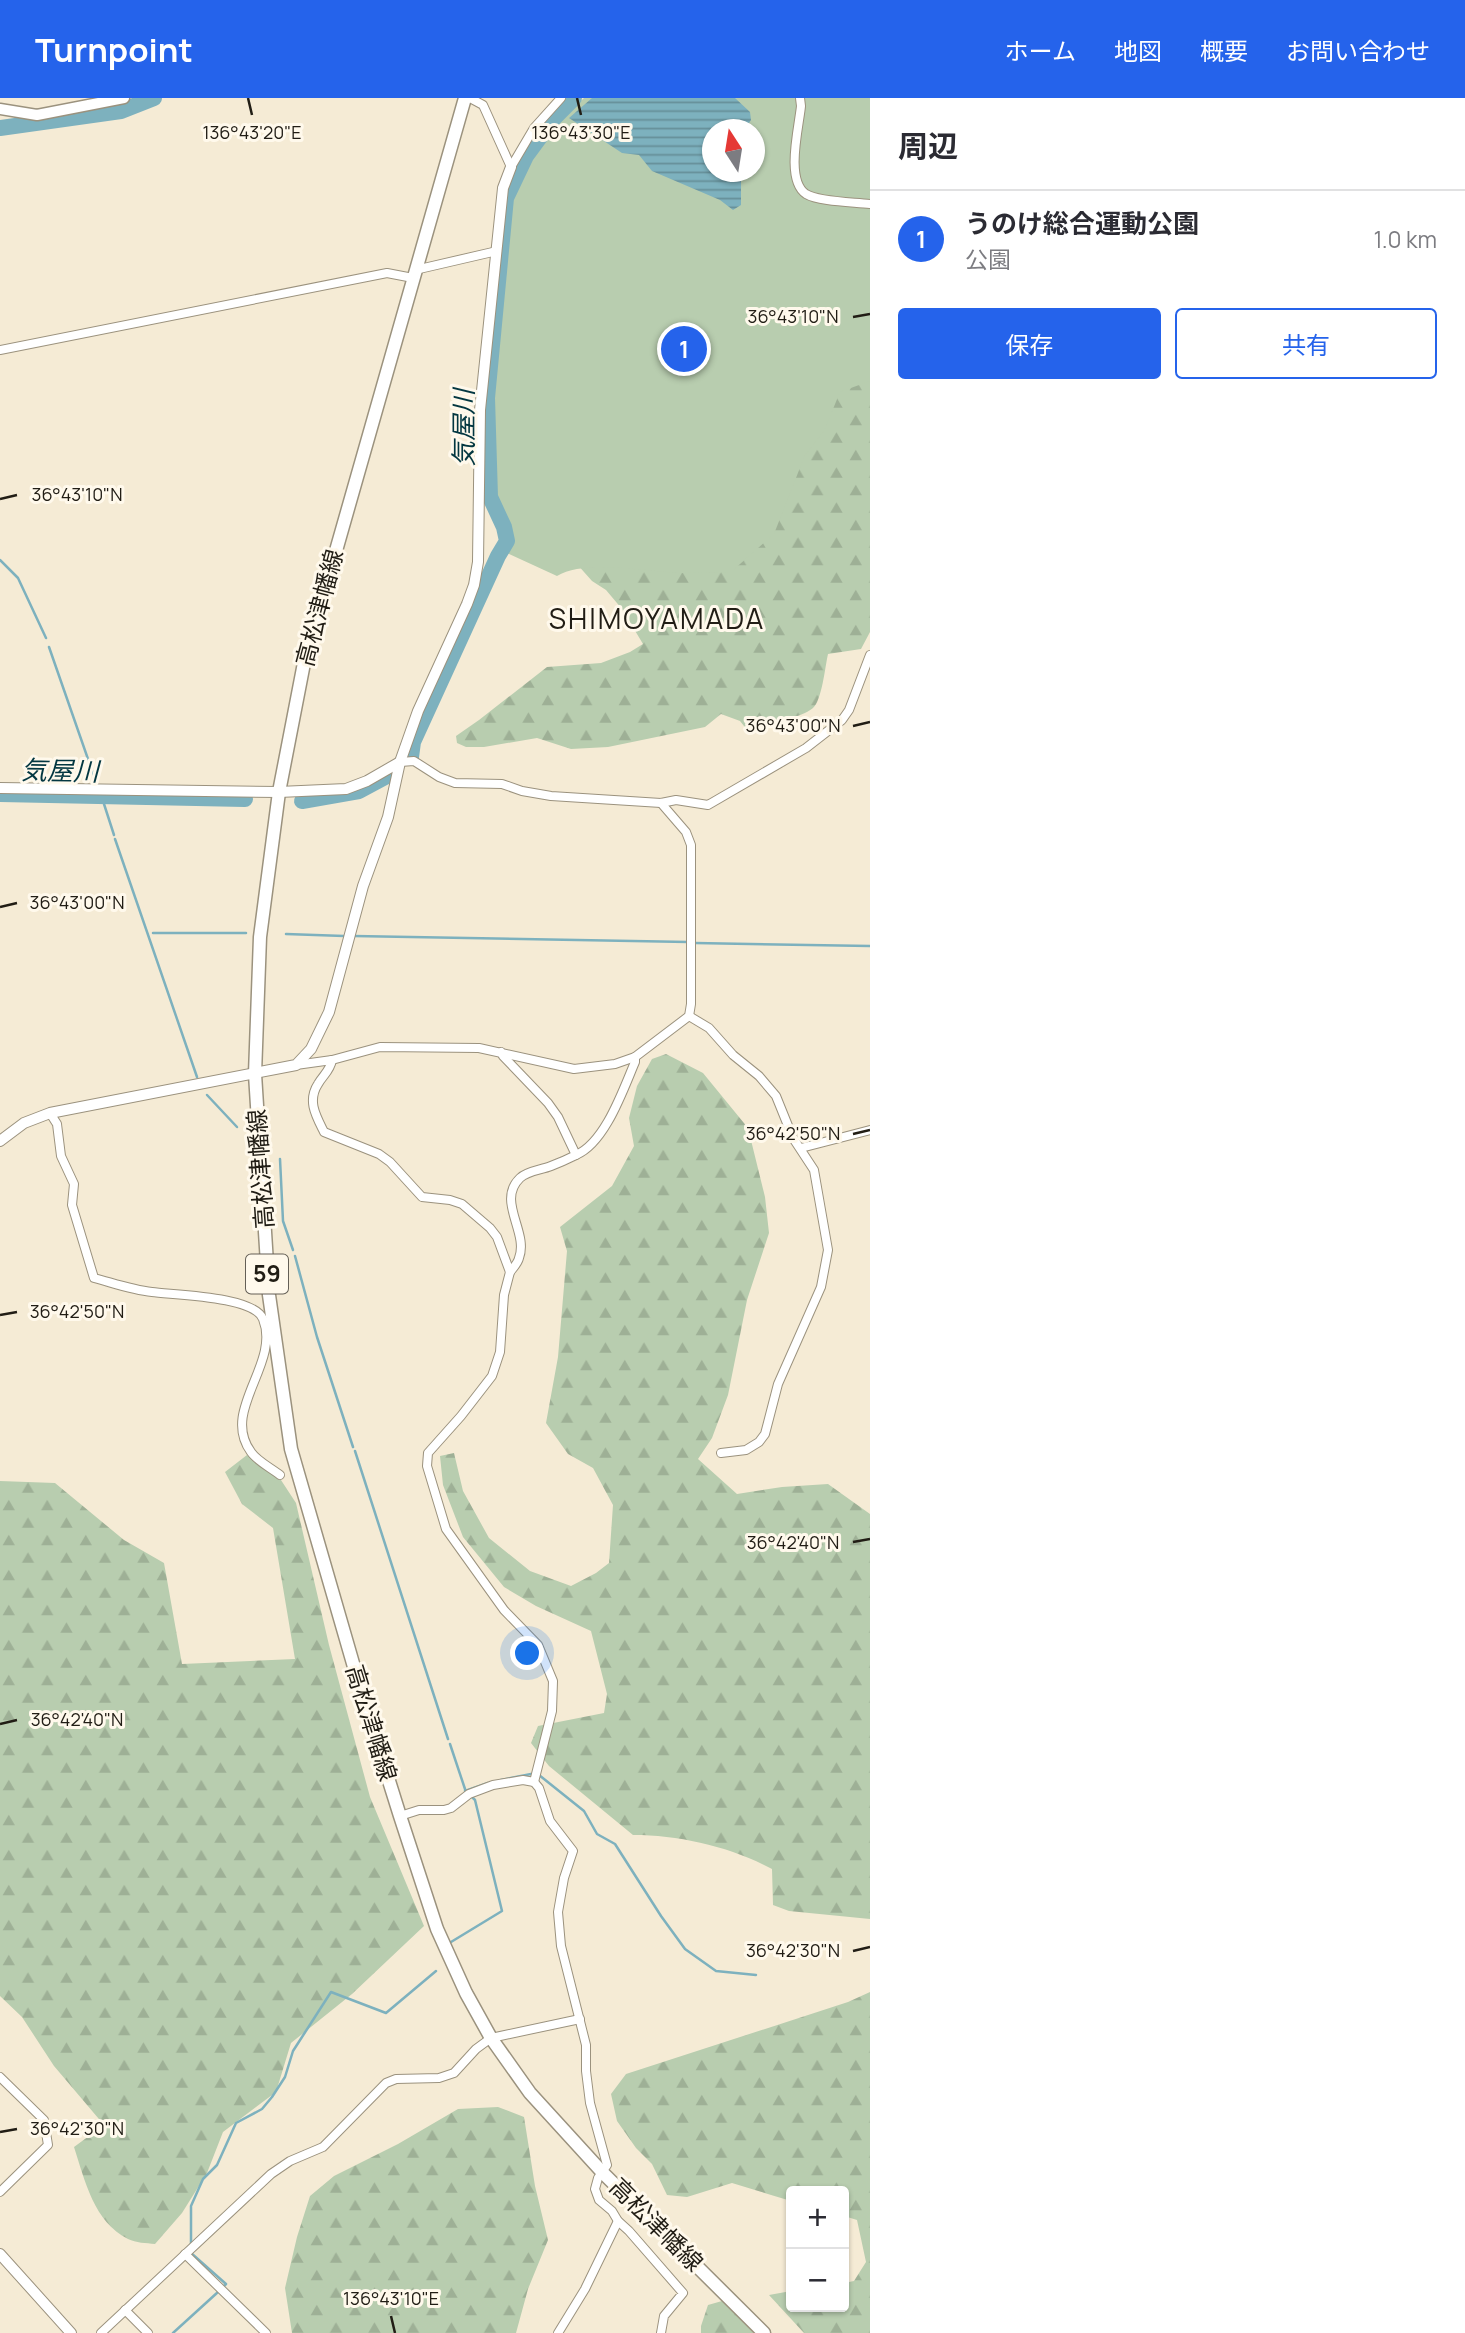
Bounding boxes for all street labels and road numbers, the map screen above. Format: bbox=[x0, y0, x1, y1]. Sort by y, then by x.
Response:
street label: 高松津幡線 bbox=[287, 545, 350, 670]
street label: 高松津幡線 bbox=[239, 1108, 280, 1230]
road number: 59 bbox=[246, 1254, 288, 1294]
street label: 高松津幡線 bbox=[339, 1660, 406, 1785]
street label: 高松津幡線 bbox=[603, 2170, 711, 2278]

